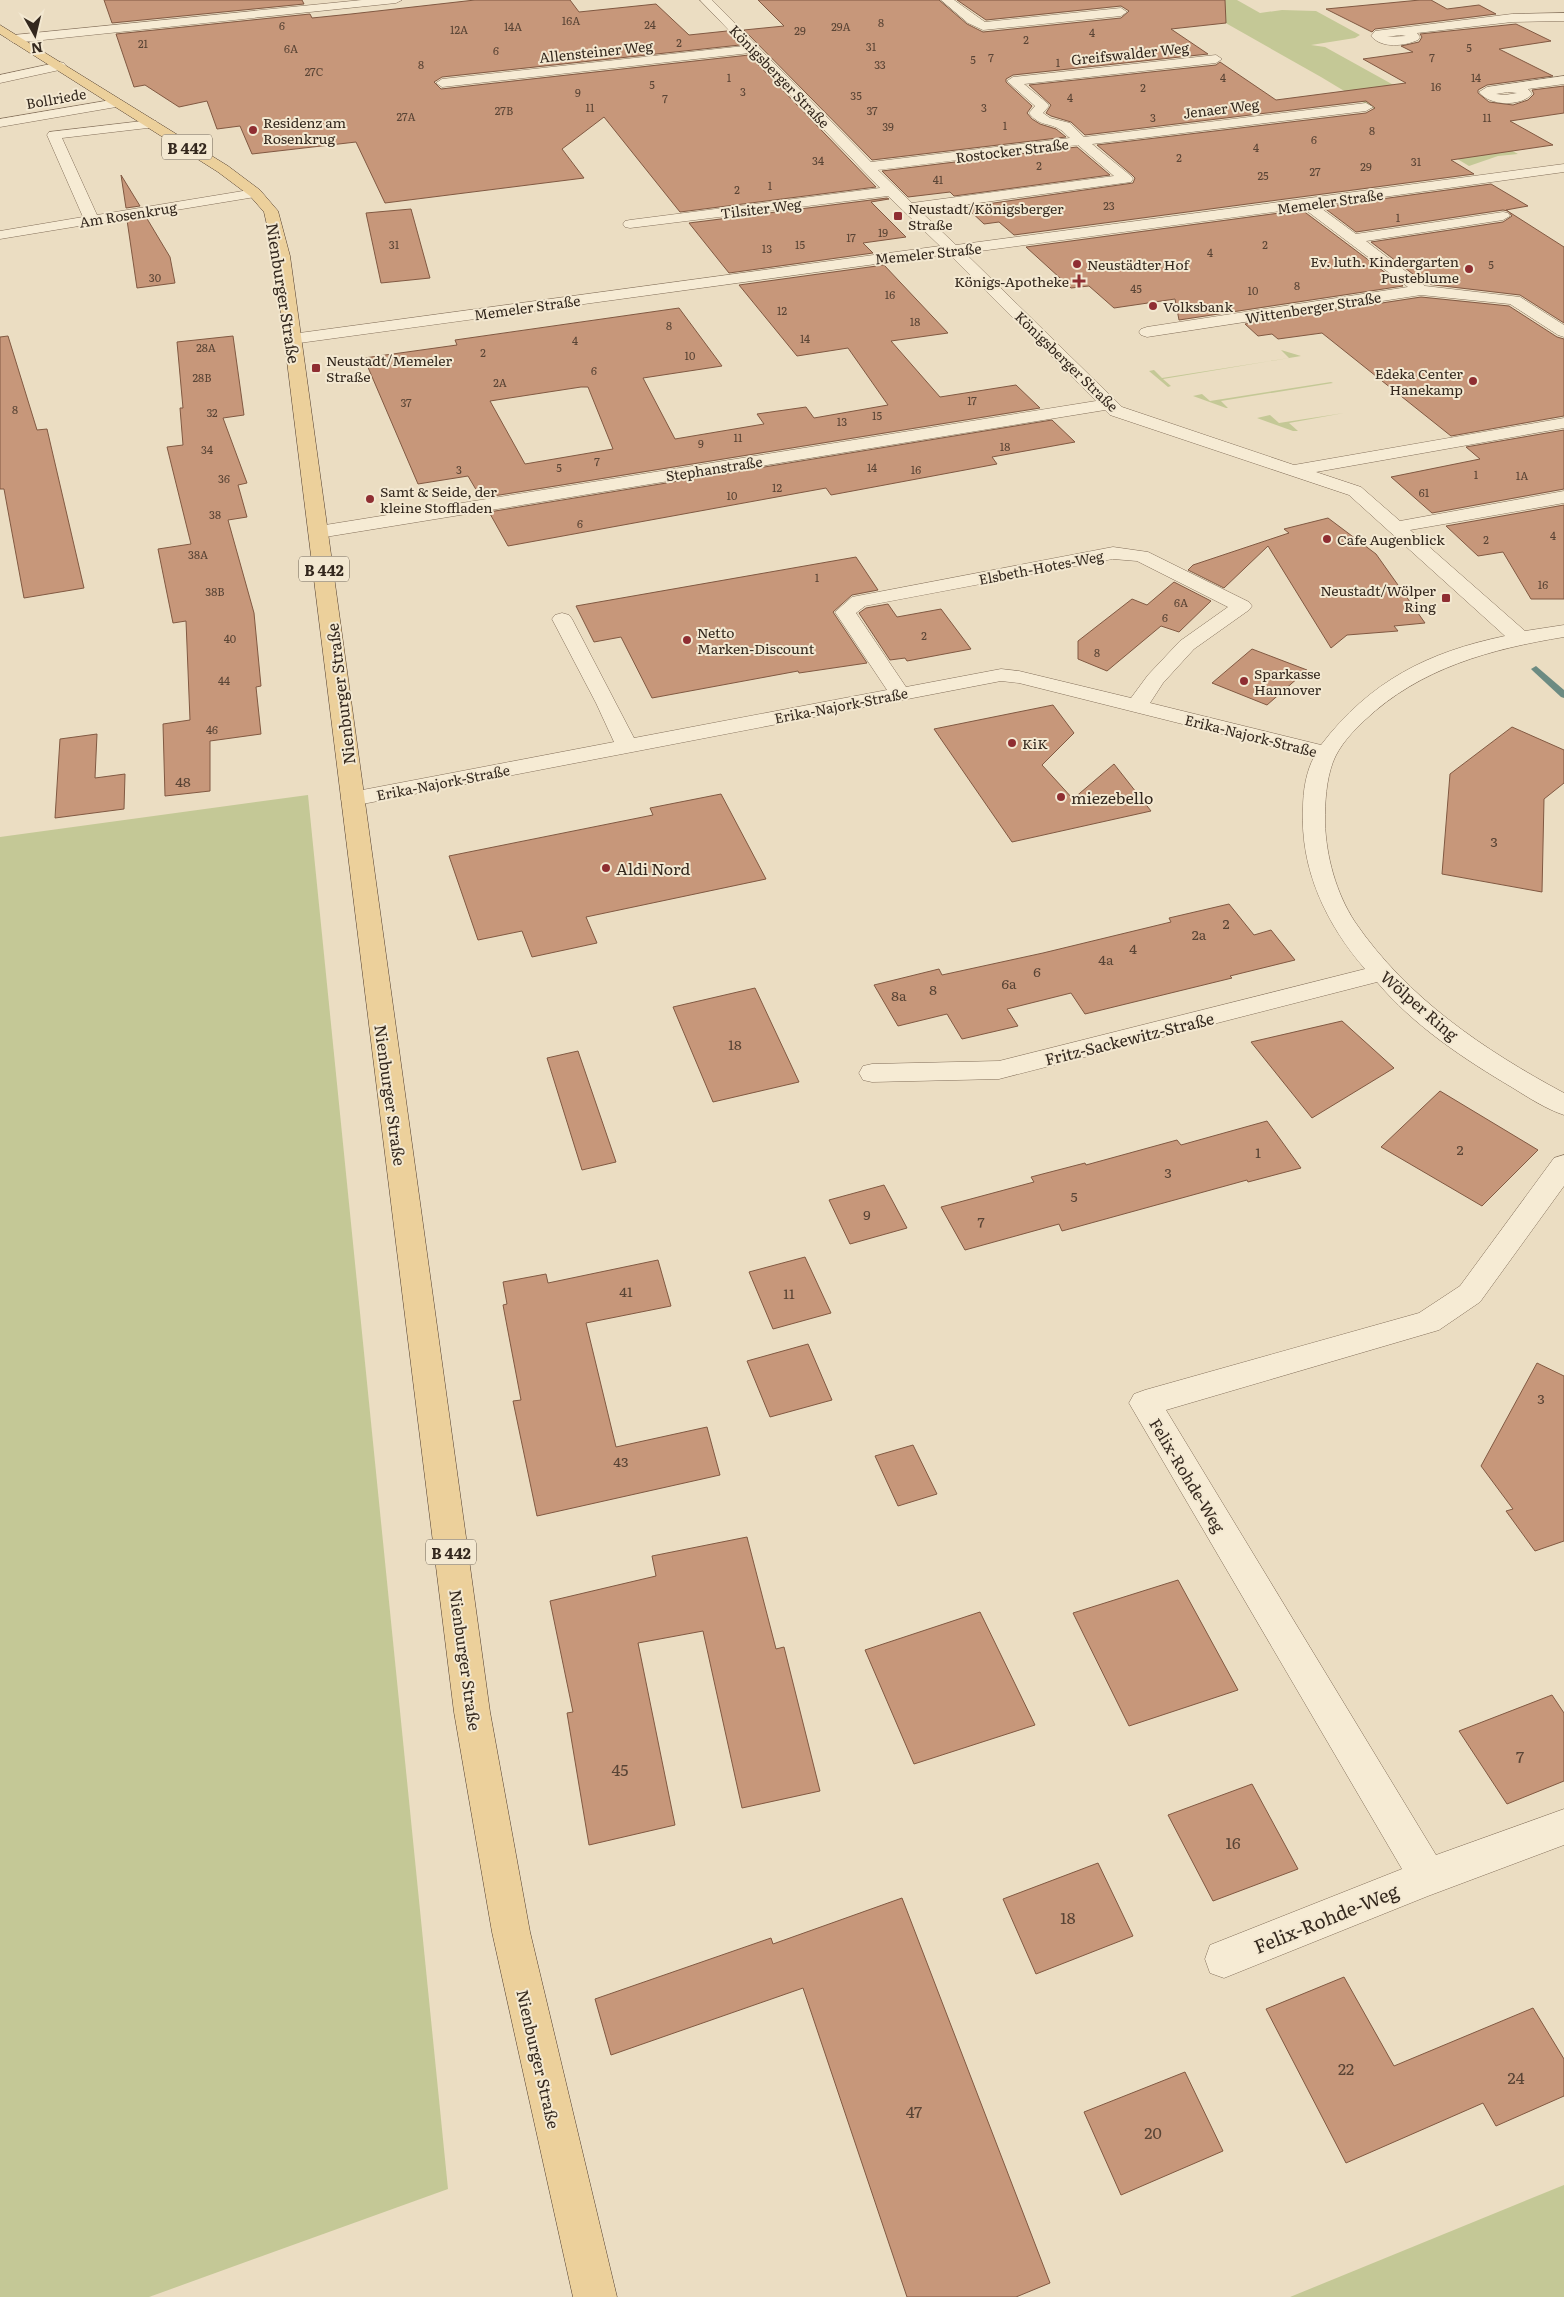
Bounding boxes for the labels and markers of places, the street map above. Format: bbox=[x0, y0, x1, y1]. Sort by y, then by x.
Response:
place label: Residenz am Rosenkrug bbox=[263, 112, 347, 148]
marker: Residenz am Rosenkrug bbox=[247, 124, 259, 136]
place label: Neustadt/Königsberger Straße bbox=[908, 198, 1064, 234]
marker: Neustadt/Königsberger Straße bbox=[892, 210, 904, 222]
place label: Ev. luth. Kindergarten Pusteblume bbox=[1310, 251, 1459, 287]
place label: Neustädter Hof bbox=[1087, 254, 1191, 274]
marker: Neustädter Hof bbox=[1071, 258, 1083, 270]
marker: Ev. luth. Kindergarten Pusteblume bbox=[1463, 263, 1475, 275]
place label: Königs-Apotheke bbox=[954, 271, 1069, 291]
marker: Königs-Apotheke bbox=[1073, 275, 1085, 287]
place label: Volksbank bbox=[1163, 296, 1233, 316]
marker: Volksbank bbox=[1147, 300, 1159, 312]
place label: Neustadt/Memeler Straße bbox=[326, 350, 452, 386]
marker: Neustadt/Memeler Straße bbox=[310, 362, 322, 374]
place label: Edeka Center Hanekamp bbox=[1375, 363, 1463, 399]
marker: Edeka Center Hanekamp bbox=[1467, 375, 1479, 387]
place label: Samt & Seide, der kleine Stoffladen bbox=[380, 481, 497, 517]
marker: Samt & Seide, der kleine Stoffladen bbox=[364, 493, 376, 505]
place label: Cafe Augenblick bbox=[1337, 529, 1445, 549]
marker: Cafe Augenblick bbox=[1321, 533, 1333, 545]
place label: Neustadt/Wölper Ring bbox=[1320, 580, 1436, 616]
marker: Neustadt/Wölper Ring bbox=[1440, 592, 1452, 604]
place label: Netto Marken-Discount bbox=[697, 622, 815, 658]
marker: Netto Marken-Discount bbox=[681, 634, 693, 646]
place label: Sparkasse Hannover bbox=[1254, 663, 1322, 699]
marker: Sparkasse Hannover bbox=[1238, 675, 1250, 687]
place label: KiK bbox=[1022, 733, 1048, 753]
marker: KiK bbox=[1006, 737, 1018, 749]
place label: miezebello bbox=[1071, 785, 1153, 809]
marker: miezebello bbox=[1055, 791, 1067, 803]
place label: Aldi Nord bbox=[616, 856, 690, 880]
marker: Aldi Nord bbox=[600, 862, 612, 874]

